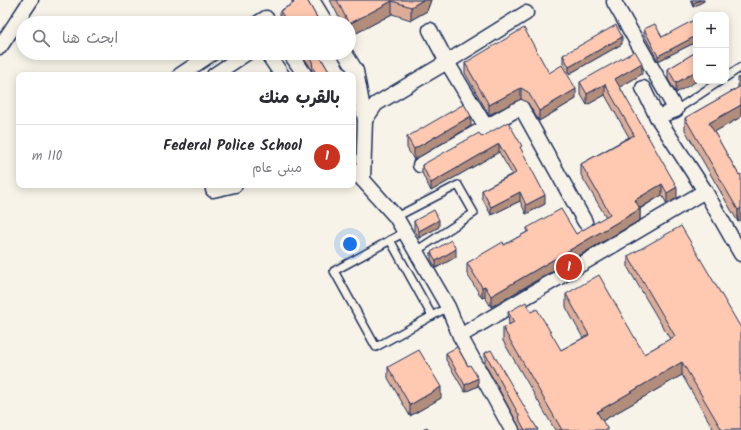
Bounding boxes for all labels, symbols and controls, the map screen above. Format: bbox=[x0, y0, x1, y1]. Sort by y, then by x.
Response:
map controls bbox=[693, 12, 729, 84]
button: + bbox=[693, 12, 729, 48]
search box bbox=[16, 16, 356, 60]
icon: search bbox=[30, 27, 52, 49]
text: ابحث هنا bbox=[62, 27, 118, 51]
button: − bbox=[693, 48, 729, 84]
text: بالقرب منك bbox=[259, 85, 340, 112]
text: Federal Police School bbox=[163, 134, 302, 158]
text: 110 m bbox=[32, 146, 62, 167]
text: 1 bbox=[325, 146, 329, 167]
text: مبنى عام bbox=[252, 158, 302, 179]
your location bbox=[340, 234, 360, 254]
pin: 1 bbox=[556, 252, 582, 282]

